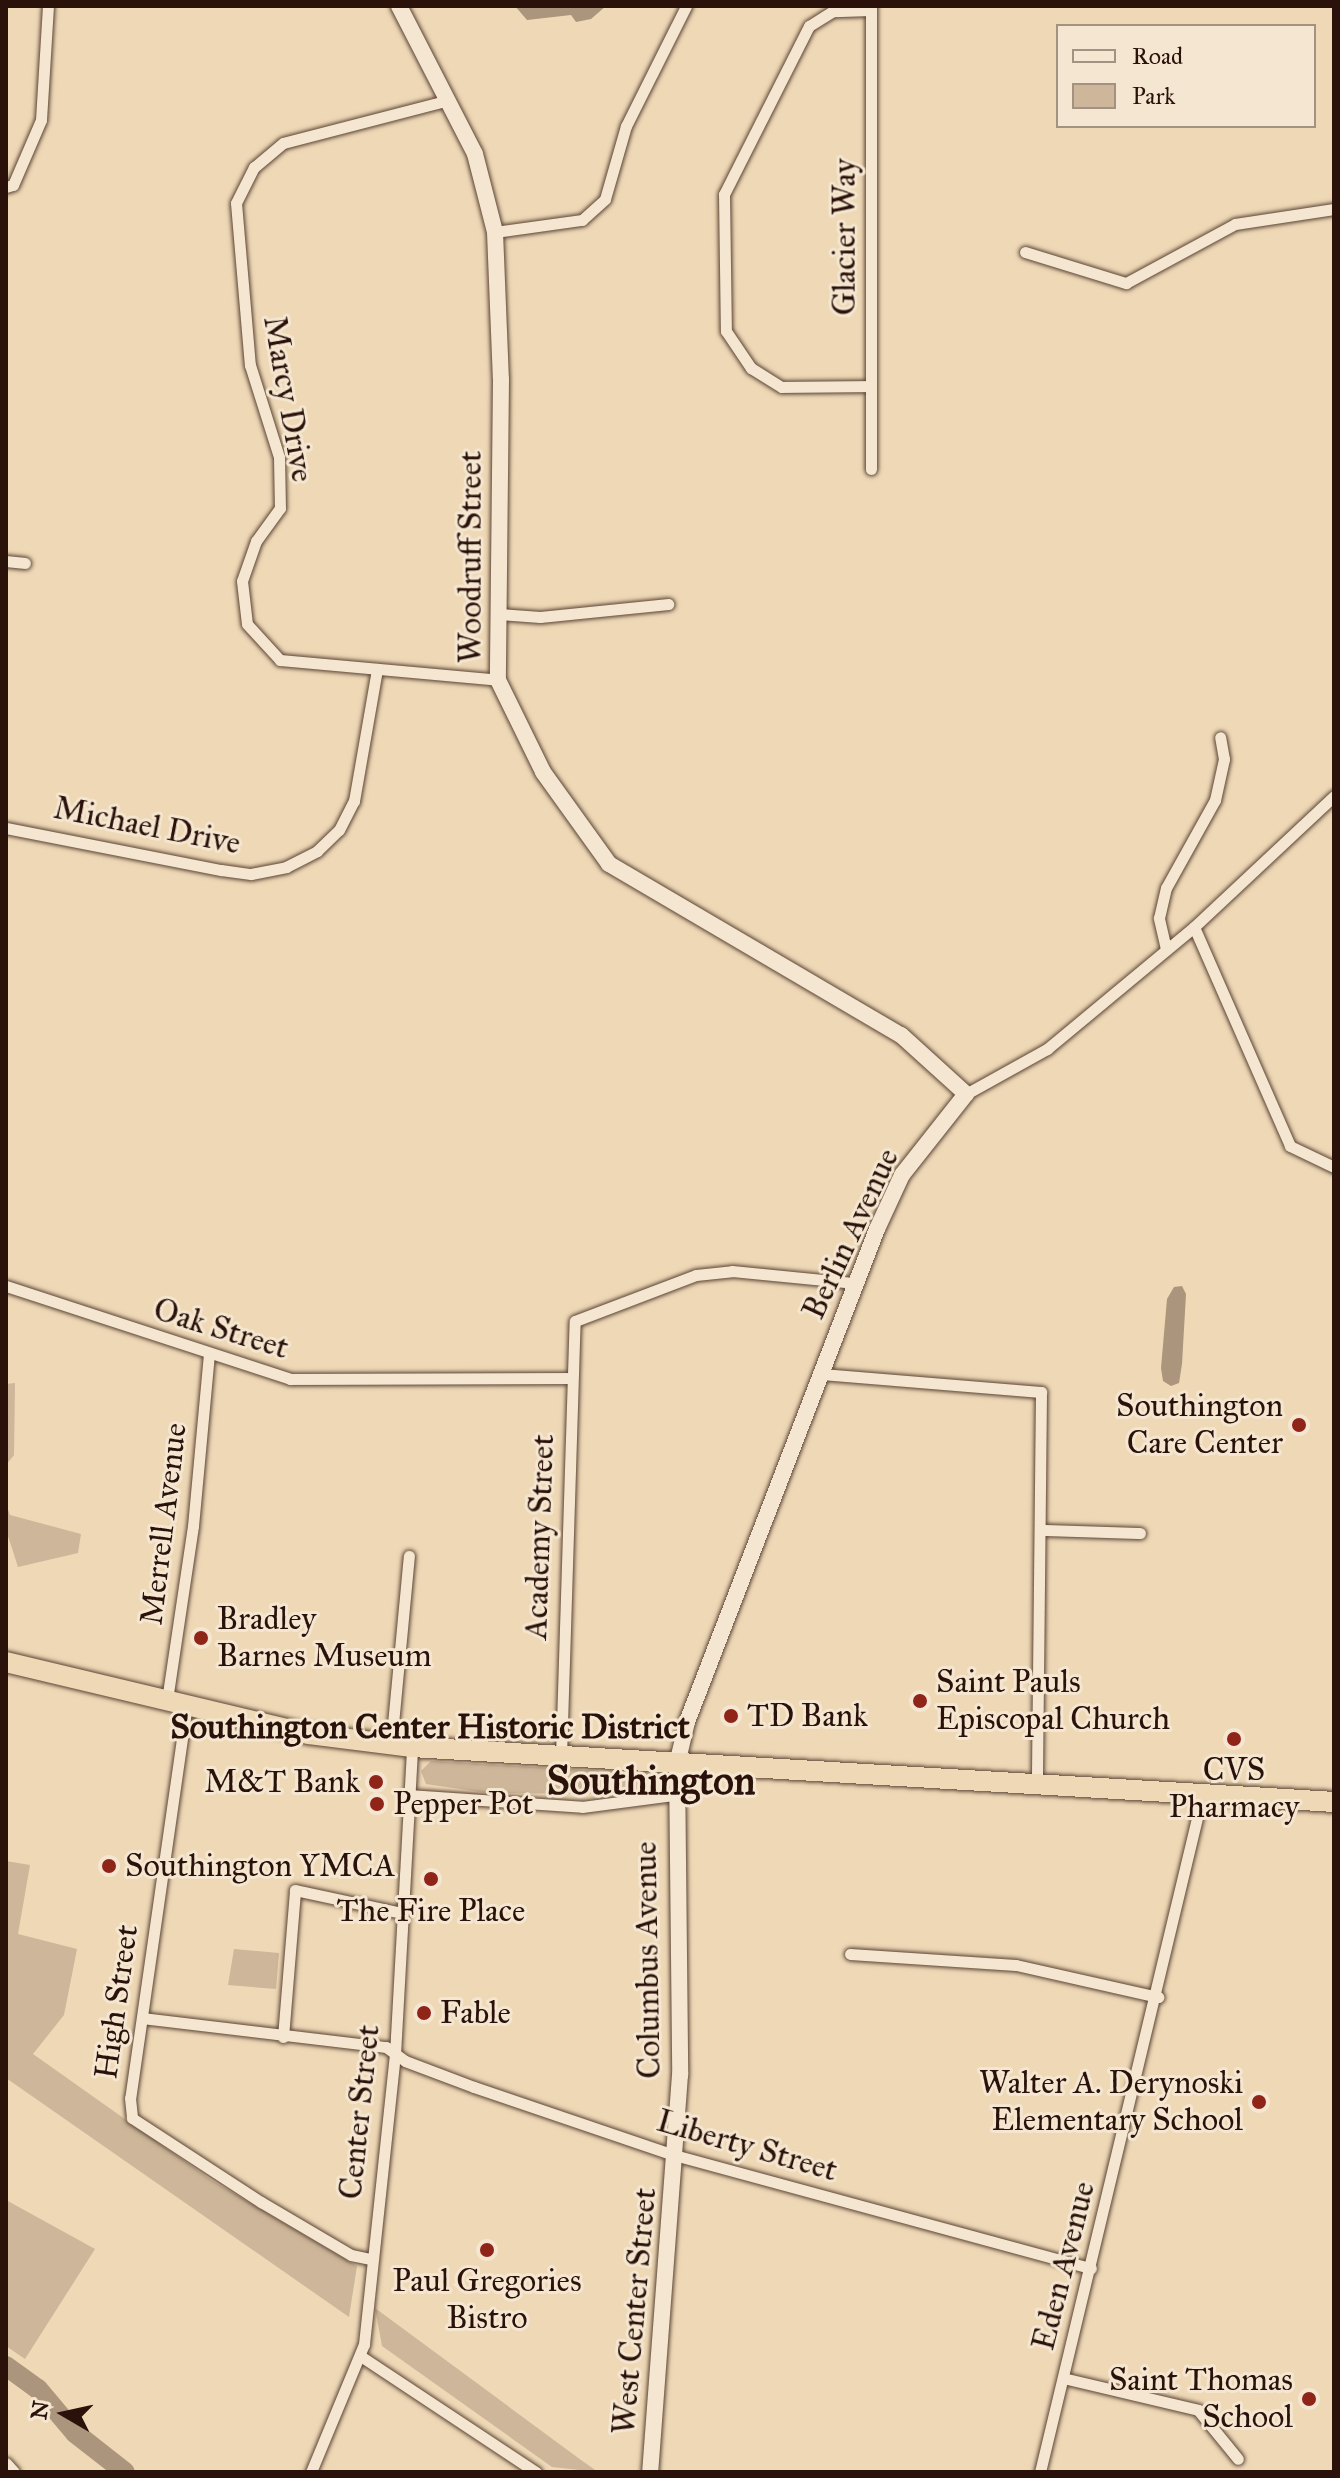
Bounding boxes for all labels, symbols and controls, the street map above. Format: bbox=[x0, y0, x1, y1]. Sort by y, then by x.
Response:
legend bbox=[1056, 24, 1316, 128]
text: Road bbox=[1132, 41, 1183, 71]
text: Park bbox=[1132, 81, 1175, 111]
street label: Glacier Way bbox=[826, 159, 864, 315]
street label: Marcy Drive bbox=[255, 313, 321, 485]
street label: Woodruff Street bbox=[452, 451, 490, 663]
street label: Michael Drive bbox=[50, 789, 244, 863]
street label: Berlin Avenue bbox=[795, 1142, 907, 1326]
street label: Oak Street bbox=[149, 1290, 293, 1368]
place label: Southington Care Center bbox=[1116, 1388, 1283, 1463]
marker: Southington Care Center bbox=[1290, 1416, 1308, 1434]
street label: Merrell Avenue bbox=[133, 1421, 195, 1627]
street label: Academy Street bbox=[517, 1434, 563, 1640]
place label: Bradley Barnes Museum bbox=[217, 1601, 432, 1676]
marker: Bradley Barnes Museum bbox=[192, 1629, 210, 1647]
place label: Saint Pauls Episcopal Church bbox=[936, 1664, 1170, 1739]
marker: Saint Pauls Episcopal Church bbox=[911, 1692, 929, 1710]
place label: TD Bank bbox=[747, 1697, 868, 1735]
district label: Southington Center Historic District bbox=[170, 1707, 690, 1747]
marker: TD Bank bbox=[722, 1707, 740, 1725]
marker: CVS Pharmacy bbox=[1225, 1730, 1243, 1748]
place label: CVS Pharmacy bbox=[1169, 1752, 1299, 1827]
district label: Southington bbox=[547, 1757, 755, 1805]
place label: M&T Bank bbox=[204, 1763, 360, 1801]
marker: M&T Bank bbox=[367, 1773, 385, 1791]
place label: Pepper Pot bbox=[393, 1785, 533, 1823]
marker: Pepper Pot bbox=[368, 1795, 386, 1813]
street label: Columbus Avenue bbox=[627, 1841, 669, 2079]
place label: Southington YMCA bbox=[125, 1847, 395, 1885]
marker: Southington YMCA bbox=[100, 1857, 118, 1875]
marker: The Fire Place bbox=[422, 1870, 440, 1888]
place label: The Fire Place bbox=[337, 1892, 525, 1930]
street label: High Street bbox=[87, 1922, 147, 2082]
place label: Fable bbox=[440, 1994, 511, 2032]
marker: Fable bbox=[415, 2004, 433, 2022]
street label: Center Street bbox=[332, 2023, 388, 2201]
place label: Walter A. Derynoski Elementary School bbox=[979, 2065, 1243, 2140]
marker: Walter A. Derynoski Elementary School bbox=[1250, 2093, 1268, 2111]
street label: Liberty Street bbox=[652, 2102, 842, 2190]
street label: Eden Avenue bbox=[1024, 2178, 1104, 2354]
street label: West Center Street bbox=[605, 2186, 665, 2436]
marker: Paul Gregories Bistro bbox=[478, 2241, 496, 2259]
place label: Paul Gregories Bistro bbox=[392, 2263, 582, 2338]
place label: Saint Thomas School bbox=[1109, 2362, 1293, 2437]
north arrow bbox=[24, 2374, 104, 2454]
marker: Saint Thomas School bbox=[1300, 2390, 1318, 2408]
text: N bbox=[25, 2399, 55, 2422]

